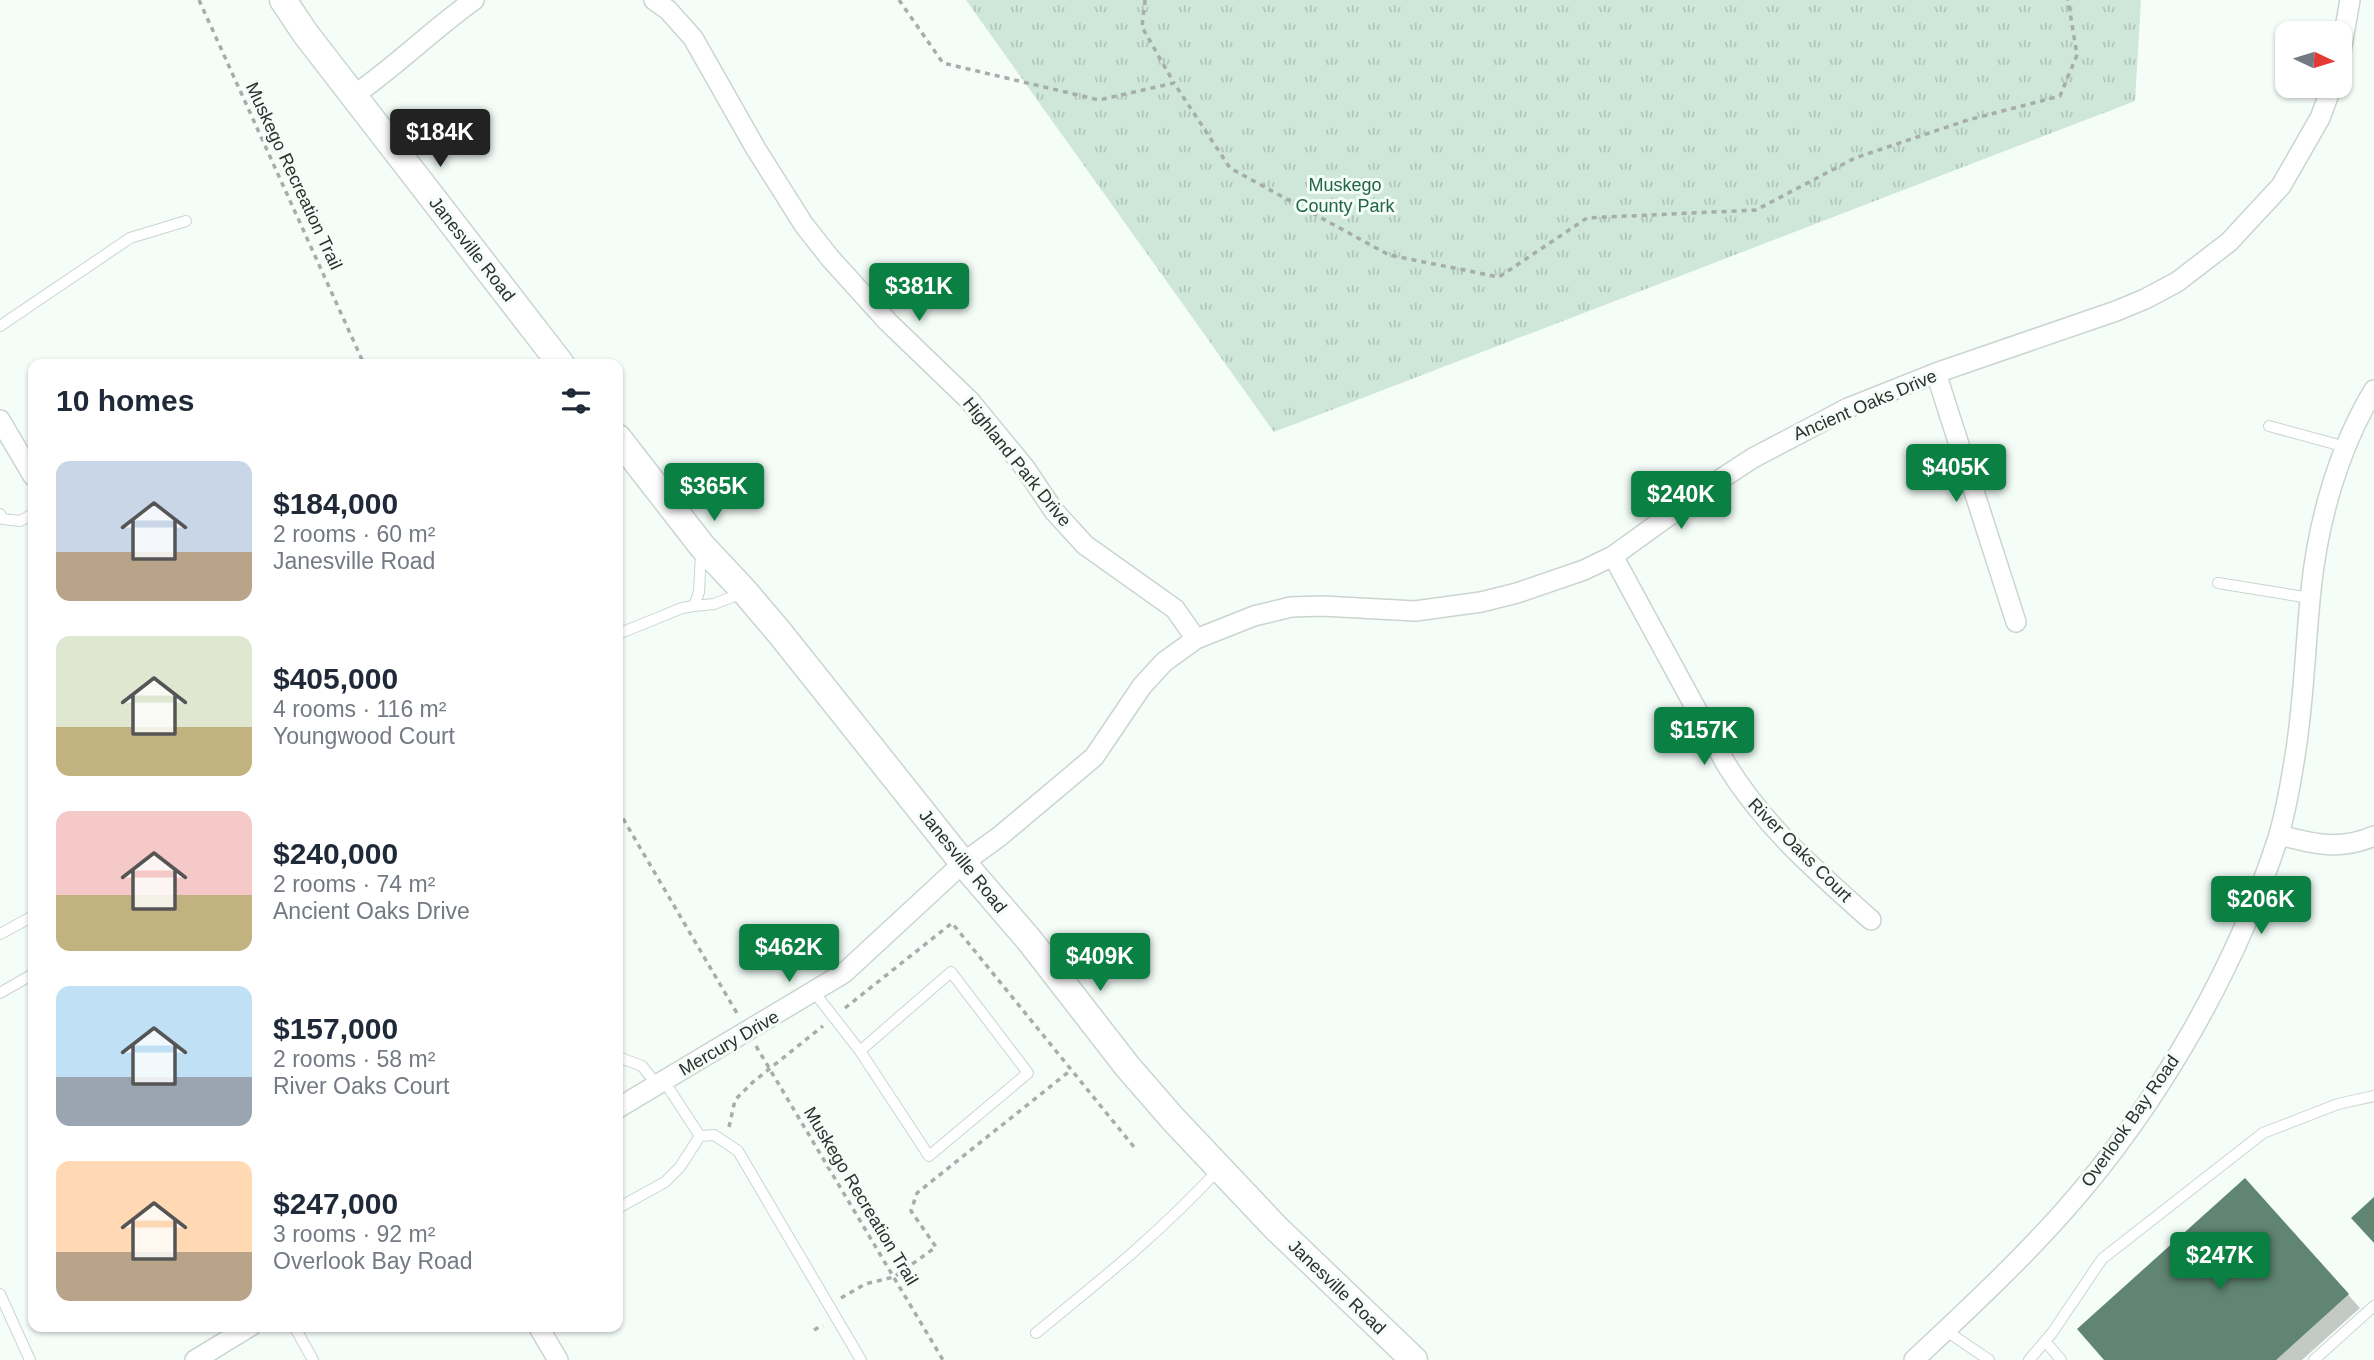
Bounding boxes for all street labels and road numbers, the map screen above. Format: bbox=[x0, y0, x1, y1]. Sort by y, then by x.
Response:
street label: Muskego Recreation Trail bbox=[242, 79, 346, 273]
street label: Janesville Road bbox=[425, 193, 519, 305]
street label: Ancient Oaks Drive bbox=[1790, 366, 1940, 444]
street label: Highland Park Drive bbox=[959, 394, 1075, 530]
street label: River Oaks Court bbox=[1744, 794, 1856, 906]
street label: Janesville Road bbox=[915, 805, 1011, 917]
street label: Mercury Drive bbox=[675, 1006, 783, 1080]
street label: Overlook Bay Road bbox=[2077, 1051, 2183, 1191]
street label: Muskego Recreation Trail bbox=[800, 1103, 922, 1289]
street label: Janesville Road bbox=[1284, 1236, 1390, 1338]

